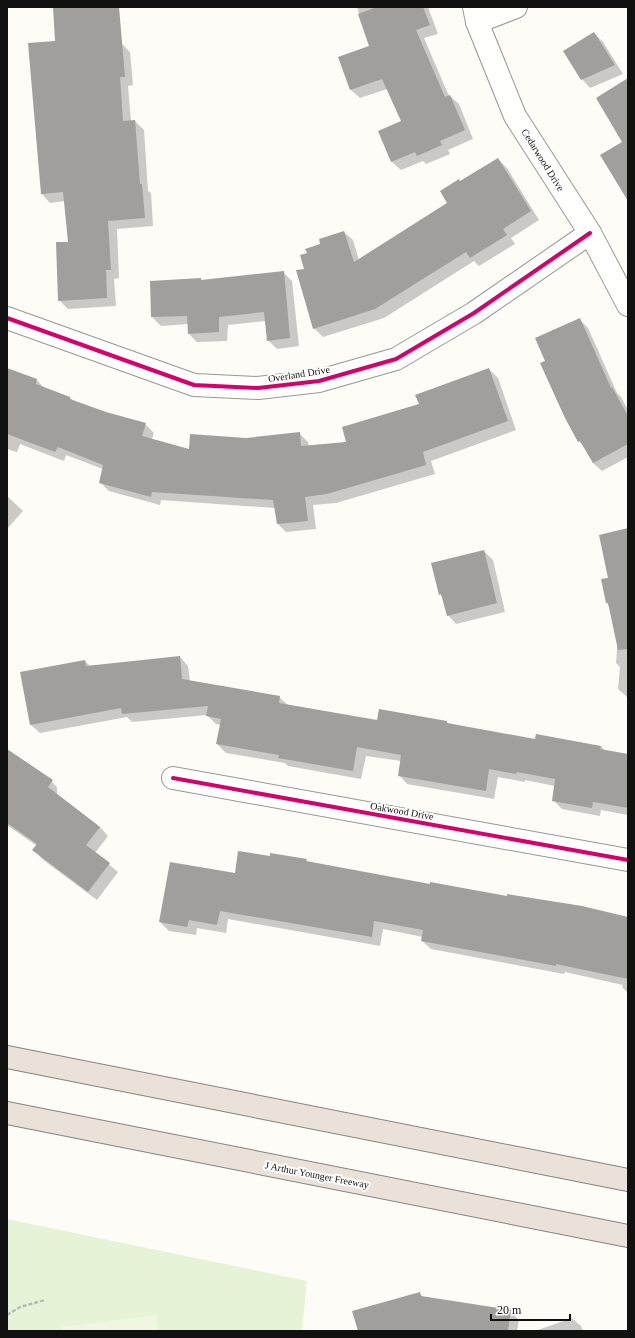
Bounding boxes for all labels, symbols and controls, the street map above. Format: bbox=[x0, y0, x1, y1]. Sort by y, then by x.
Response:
street label: Cedarwood Drive bbox=[519, 127, 567, 194]
street label: Overland Drive bbox=[267, 364, 331, 384]
street label: Oakwood Drive bbox=[369, 800, 435, 822]
street label: J Arthur Younger Freeway bbox=[264, 1160, 370, 1190]
scale bar bbox=[491, 1296, 570, 1322]
text: 20 m bbox=[497, 1303, 522, 1317]

